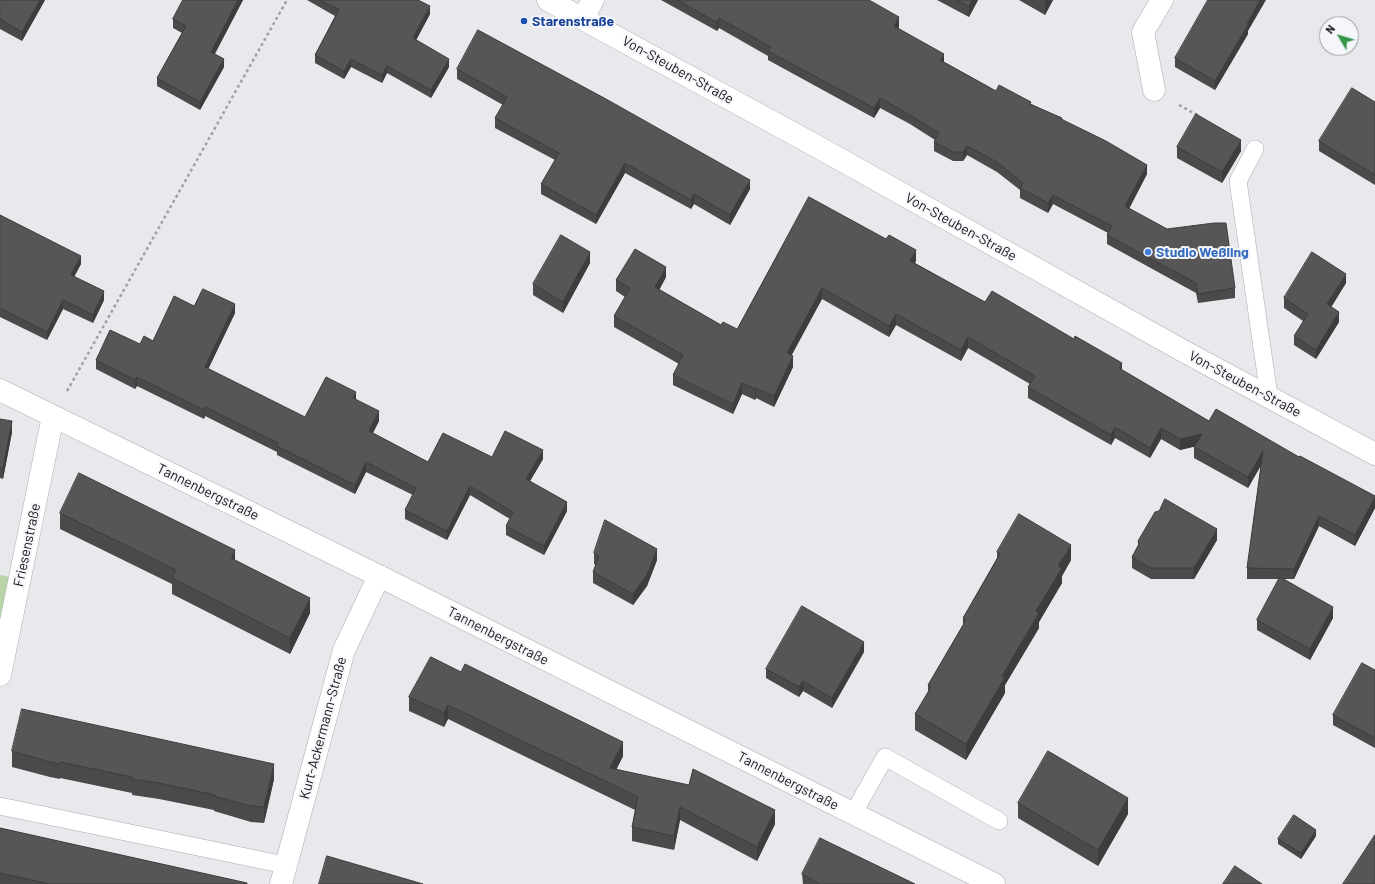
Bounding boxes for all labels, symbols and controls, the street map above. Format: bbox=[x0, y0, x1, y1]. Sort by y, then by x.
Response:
place label: Starenstraße bbox=[532, 13, 614, 29]
marker: Starenstraße bbox=[519, 16, 529, 26]
north arrow bbox=[1319, 16, 1359, 56]
text: N bbox=[1323, 22, 1337, 36]
street label: Von-Steuben-Straße bbox=[619, 32, 737, 108]
street label: Von-Steuben-Straße bbox=[902, 189, 1020, 265]
place label: Studio Weßling bbox=[1156, 244, 1249, 260]
marker: Studio Weßling bbox=[1143, 247, 1153, 257]
street label: Von-Steuben-Straße bbox=[1186, 347, 1304, 421]
street label: Tannenbergstraße bbox=[154, 460, 262, 524]
street label: Friesenstraße bbox=[10, 502, 44, 588]
street label: Tannenbergstraße bbox=[445, 603, 551, 669]
street label: Kurt-Ackermann-Straße bbox=[296, 655, 350, 801]
street label: Tannenbergstraße bbox=[735, 748, 841, 814]

